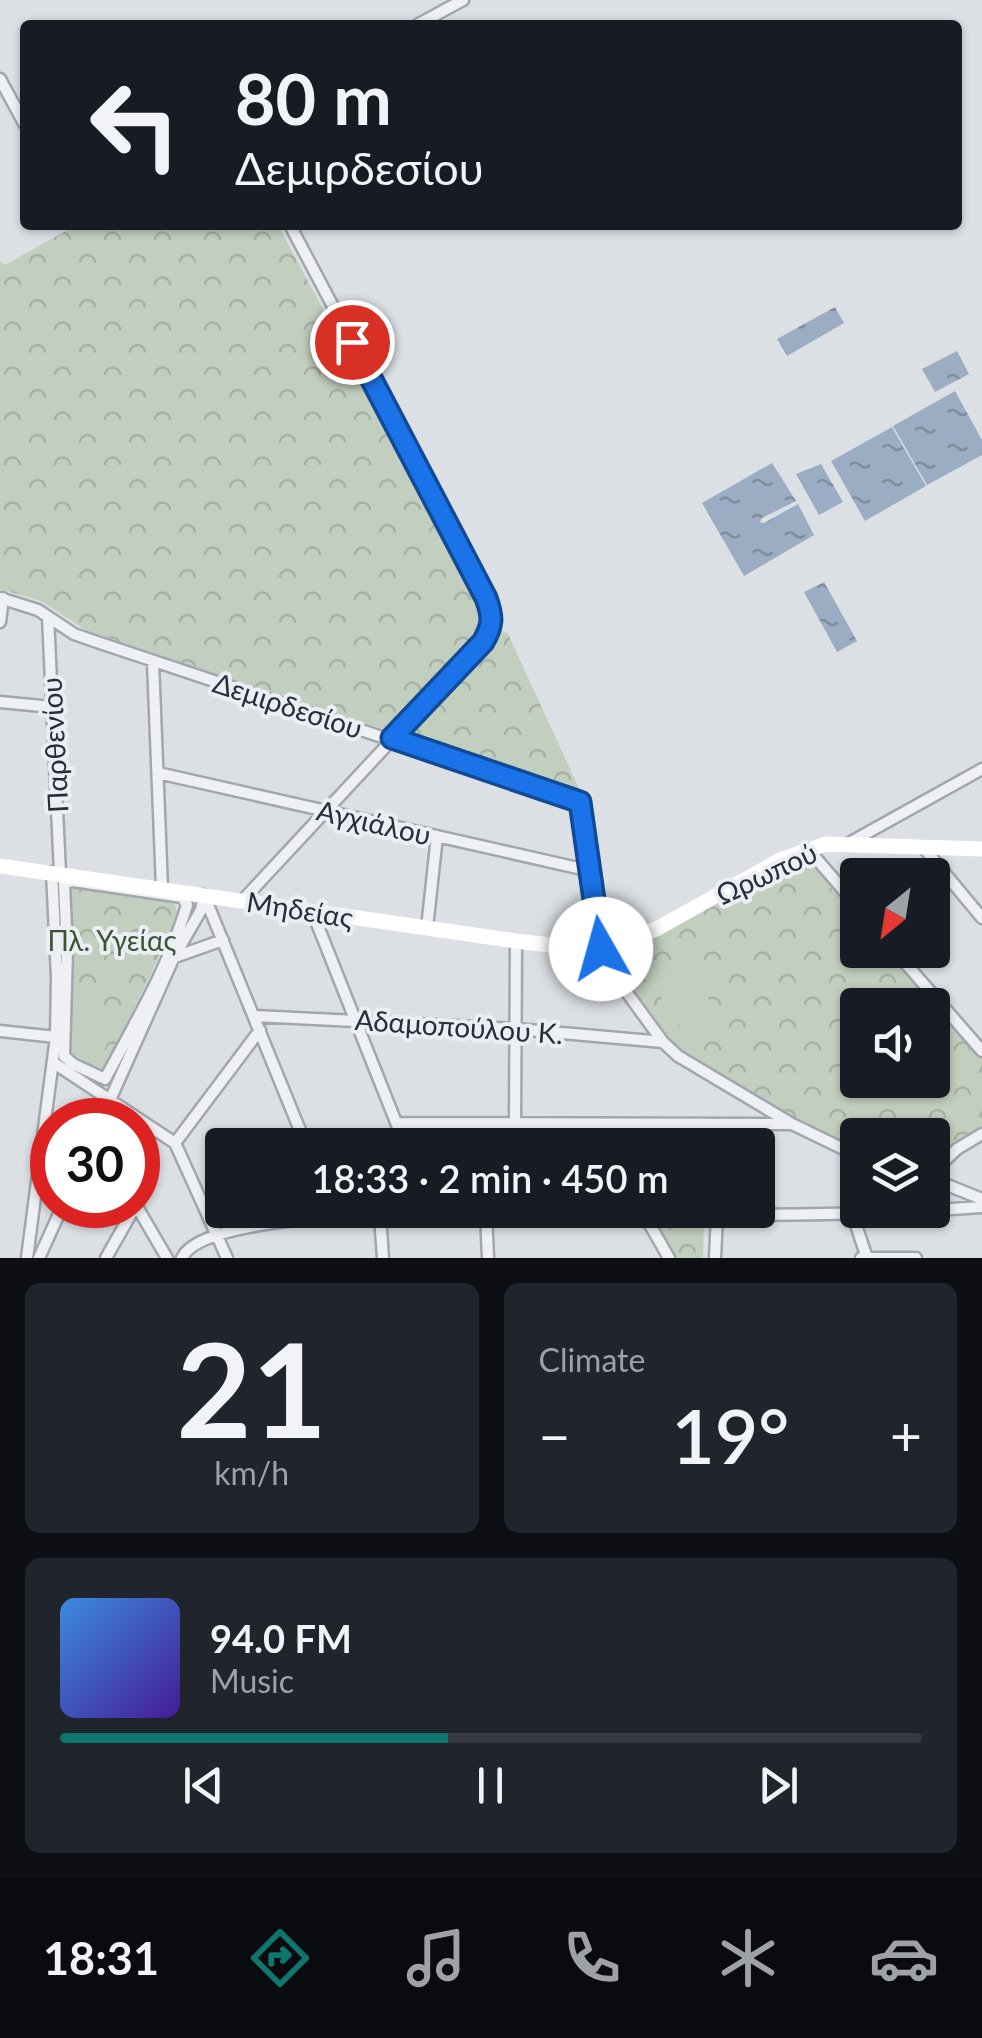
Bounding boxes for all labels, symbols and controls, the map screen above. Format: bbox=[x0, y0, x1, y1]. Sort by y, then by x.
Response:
text: 80 m bbox=[235, 56, 392, 140]
icon: left bbox=[70, 60, 200, 190]
text: Δεμιρδεσίου bbox=[235, 141, 484, 195]
pin bbox=[310, 300, 395, 385]
icon: arrive bbox=[325, 315, 380, 370]
street label: Δεμιρδεσίου bbox=[209, 665, 367, 745]
street label: Παρθενίου bbox=[33, 676, 75, 814]
street label: Αγχιάλου bbox=[314, 792, 434, 852]
street label: Ωρωπού bbox=[710, 835, 822, 911]
north arrow bbox=[840, 858, 950, 968]
map controls bbox=[840, 858, 950, 1228]
street label: Μηδείας bbox=[244, 884, 356, 934]
position arrow bbox=[549, 897, 653, 1001]
park label: Πλ. Υγείας bbox=[48, 923, 176, 957]
button: sound bbox=[840, 988, 950, 1098]
street label: Αδαμοπούλου Κ. bbox=[354, 1002, 564, 1050]
speed limit sign: 30 bbox=[30, 1098, 160, 1228]
button: layers bbox=[840, 1118, 950, 1228]
text: 18:33 · 2 min · 450 m bbox=[312, 1155, 668, 1201]
text: 21 bbox=[176, 1310, 327, 1466]
text: Climate bbox=[539, 1340, 645, 1379]
text: 19° bbox=[671, 1390, 789, 1480]
text: − bbox=[539, 1402, 570, 1468]
text: + bbox=[890, 1402, 922, 1468]
text: km/h bbox=[214, 1453, 289, 1492]
text: 94.0 FM bbox=[210, 1615, 352, 1661]
text: Music bbox=[210, 1661, 294, 1700]
icon: previous bbox=[176, 1758, 231, 1813]
icon: pause bbox=[463, 1758, 518, 1813]
icon: next bbox=[751, 1758, 806, 1813]
icon: directions bbox=[245, 1923, 315, 1993]
icon: music bbox=[401, 1923, 471, 1993]
icon: phone bbox=[557, 1923, 627, 1993]
icon: climate bbox=[713, 1923, 783, 1993]
icon: car bbox=[869, 1923, 939, 1993]
text: 18:31 bbox=[43, 1931, 159, 1985]

